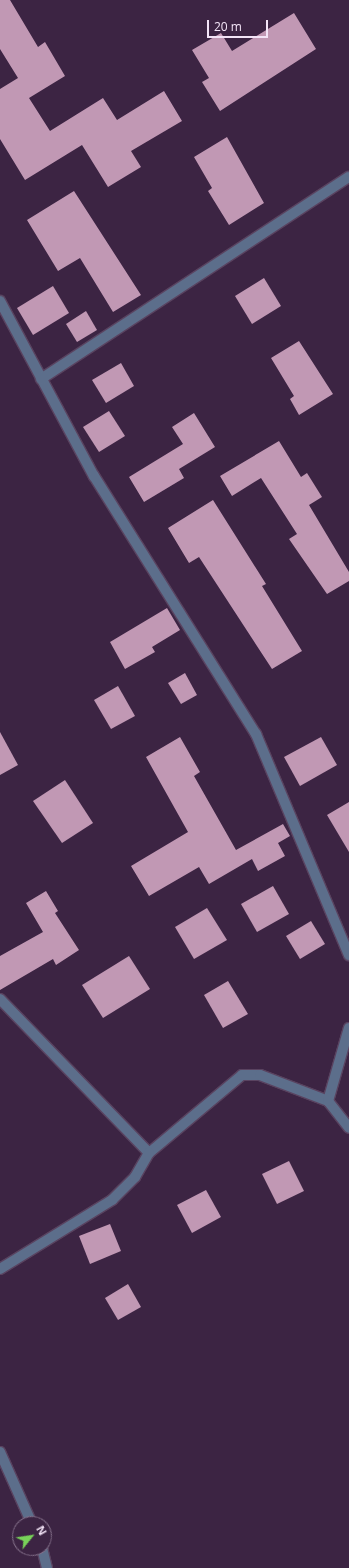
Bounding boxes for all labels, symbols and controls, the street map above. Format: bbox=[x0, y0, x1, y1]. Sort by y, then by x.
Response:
scale bar bbox=[209, 12, 270, 38]
text: 20 m bbox=[214, 18, 242, 35]
north arrow bbox=[12, 1516, 52, 1556]
text: N bbox=[33, 1523, 51, 1538]

